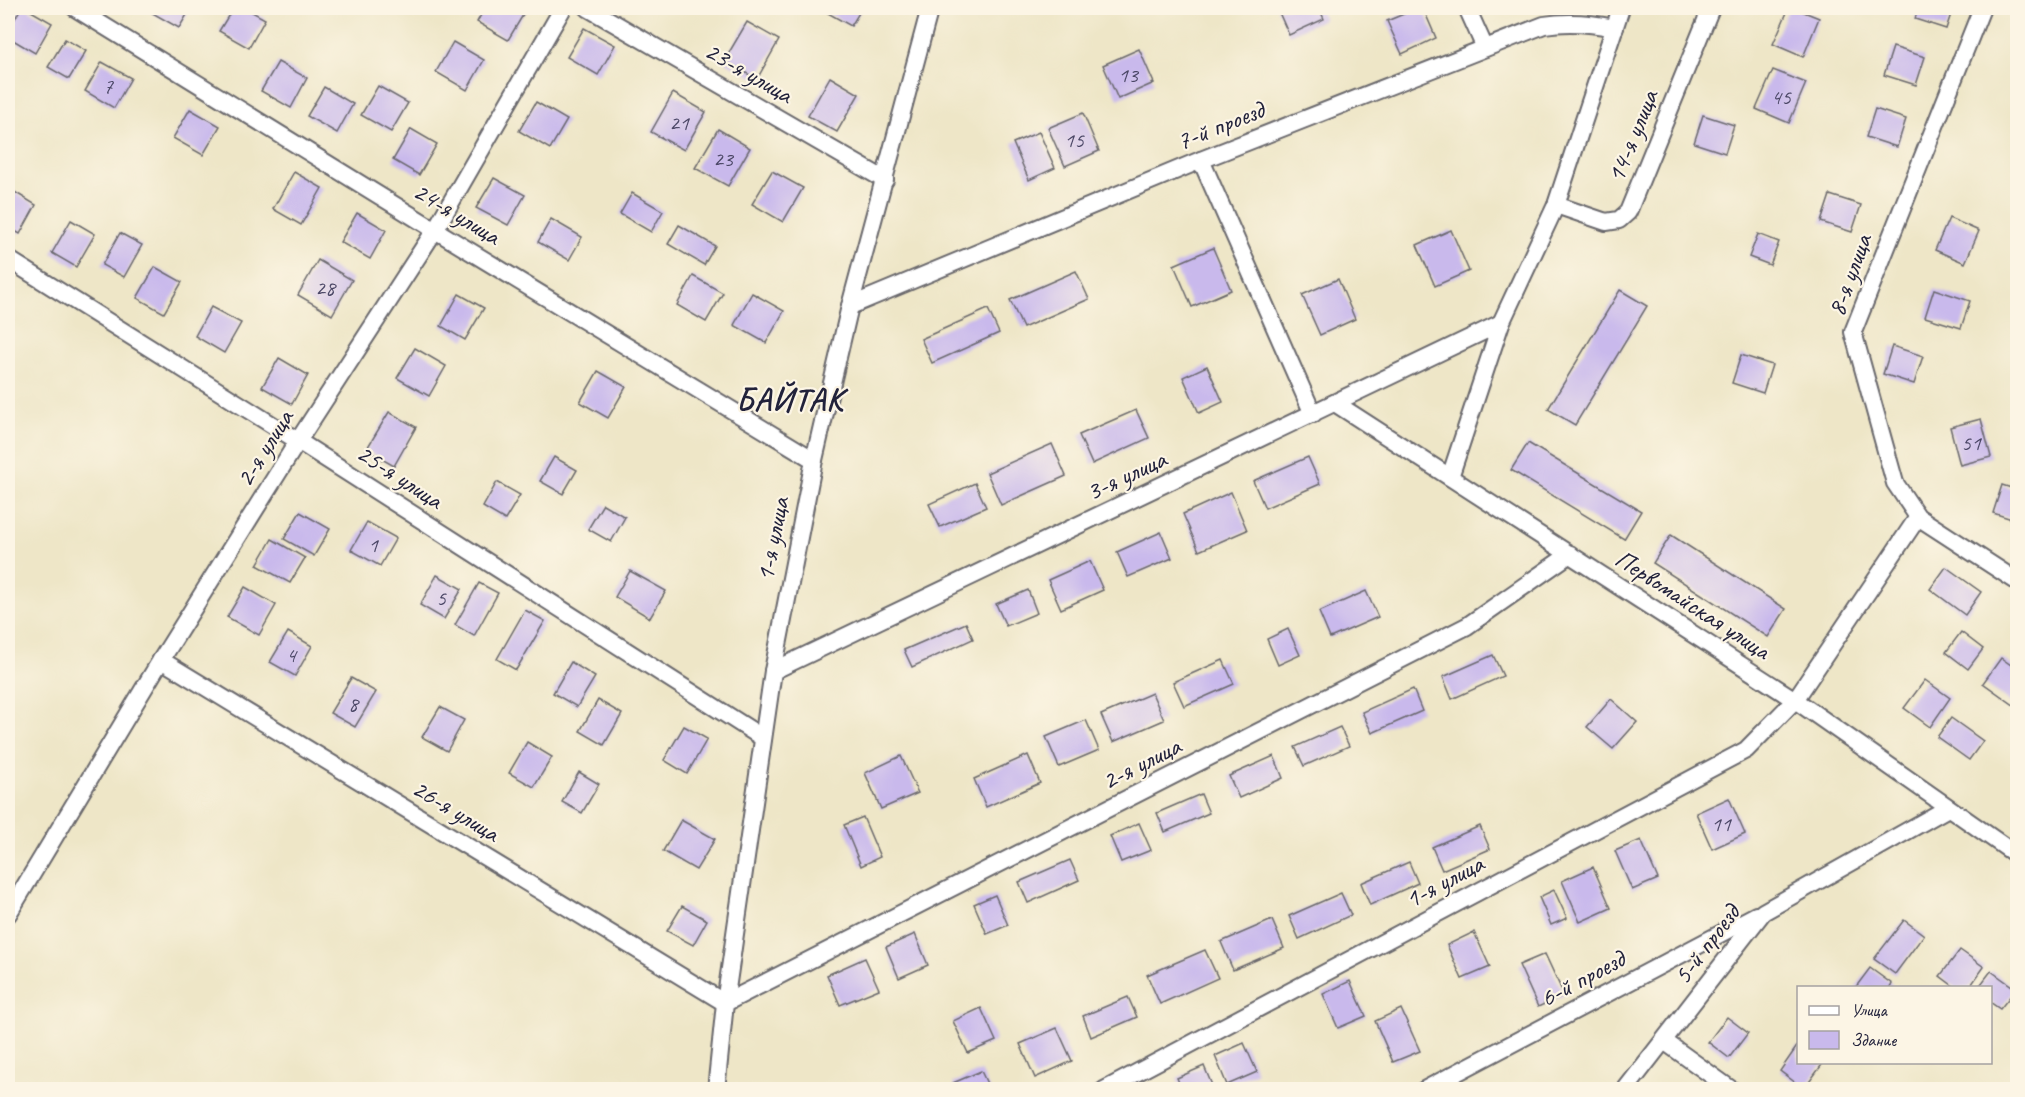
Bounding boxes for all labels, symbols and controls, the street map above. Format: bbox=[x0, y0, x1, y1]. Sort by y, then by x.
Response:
street label: 23-я улица bbox=[699, 34, 800, 112]
house number: 13 bbox=[1118, 61, 1140, 89]
house number: 7 bbox=[103, 72, 114, 100]
house number: 45 bbox=[1771, 83, 1792, 111]
street label: 14-я улица bbox=[1599, 84, 1666, 187]
street label: 7-й проезд bbox=[1172, 92, 1271, 158]
house number: 21 bbox=[669, 109, 690, 137]
house number: 15 bbox=[1064, 126, 1085, 154]
house number: 23 bbox=[713, 145, 735, 173]
street label: 24-я улица bbox=[407, 175, 508, 253]
street label: 8-я улица bbox=[1820, 228, 1880, 321]
house number: 28 bbox=[315, 274, 337, 302]
district label: БАЙТАК bbox=[736, 379, 849, 420]
street label: 2-я улица bbox=[228, 402, 302, 493]
house number: 51 bbox=[1961, 429, 1982, 457]
street label: 25-я улица bbox=[350, 436, 450, 517]
street label: 3-я улица bbox=[1081, 442, 1173, 508]
street label: 1-я улица bbox=[748, 493, 797, 584]
house number: 1 bbox=[368, 531, 379, 559]
street label: Первомайская улица bbox=[1609, 542, 1778, 668]
house number: 5 bbox=[436, 584, 447, 612]
house number: 4 bbox=[286, 641, 298, 669]
house number: 8 bbox=[348, 690, 360, 718]
street label: 2-я улица bbox=[1096, 729, 1188, 797]
street label: 26-я улица bbox=[406, 772, 507, 850]
house number: 11 bbox=[1711, 810, 1732, 838]
street label: 1-я улица bbox=[1399, 846, 1491, 916]
street label: 5-й проезд bbox=[1666, 896, 1749, 991]
street label: 6-й проезд bbox=[1534, 941, 1633, 1014]
legend bbox=[1797, 986, 1992, 1064]
text: Улица bbox=[1851, 999, 1888, 1021]
text: Здание bbox=[1851, 1029, 1897, 1051]

